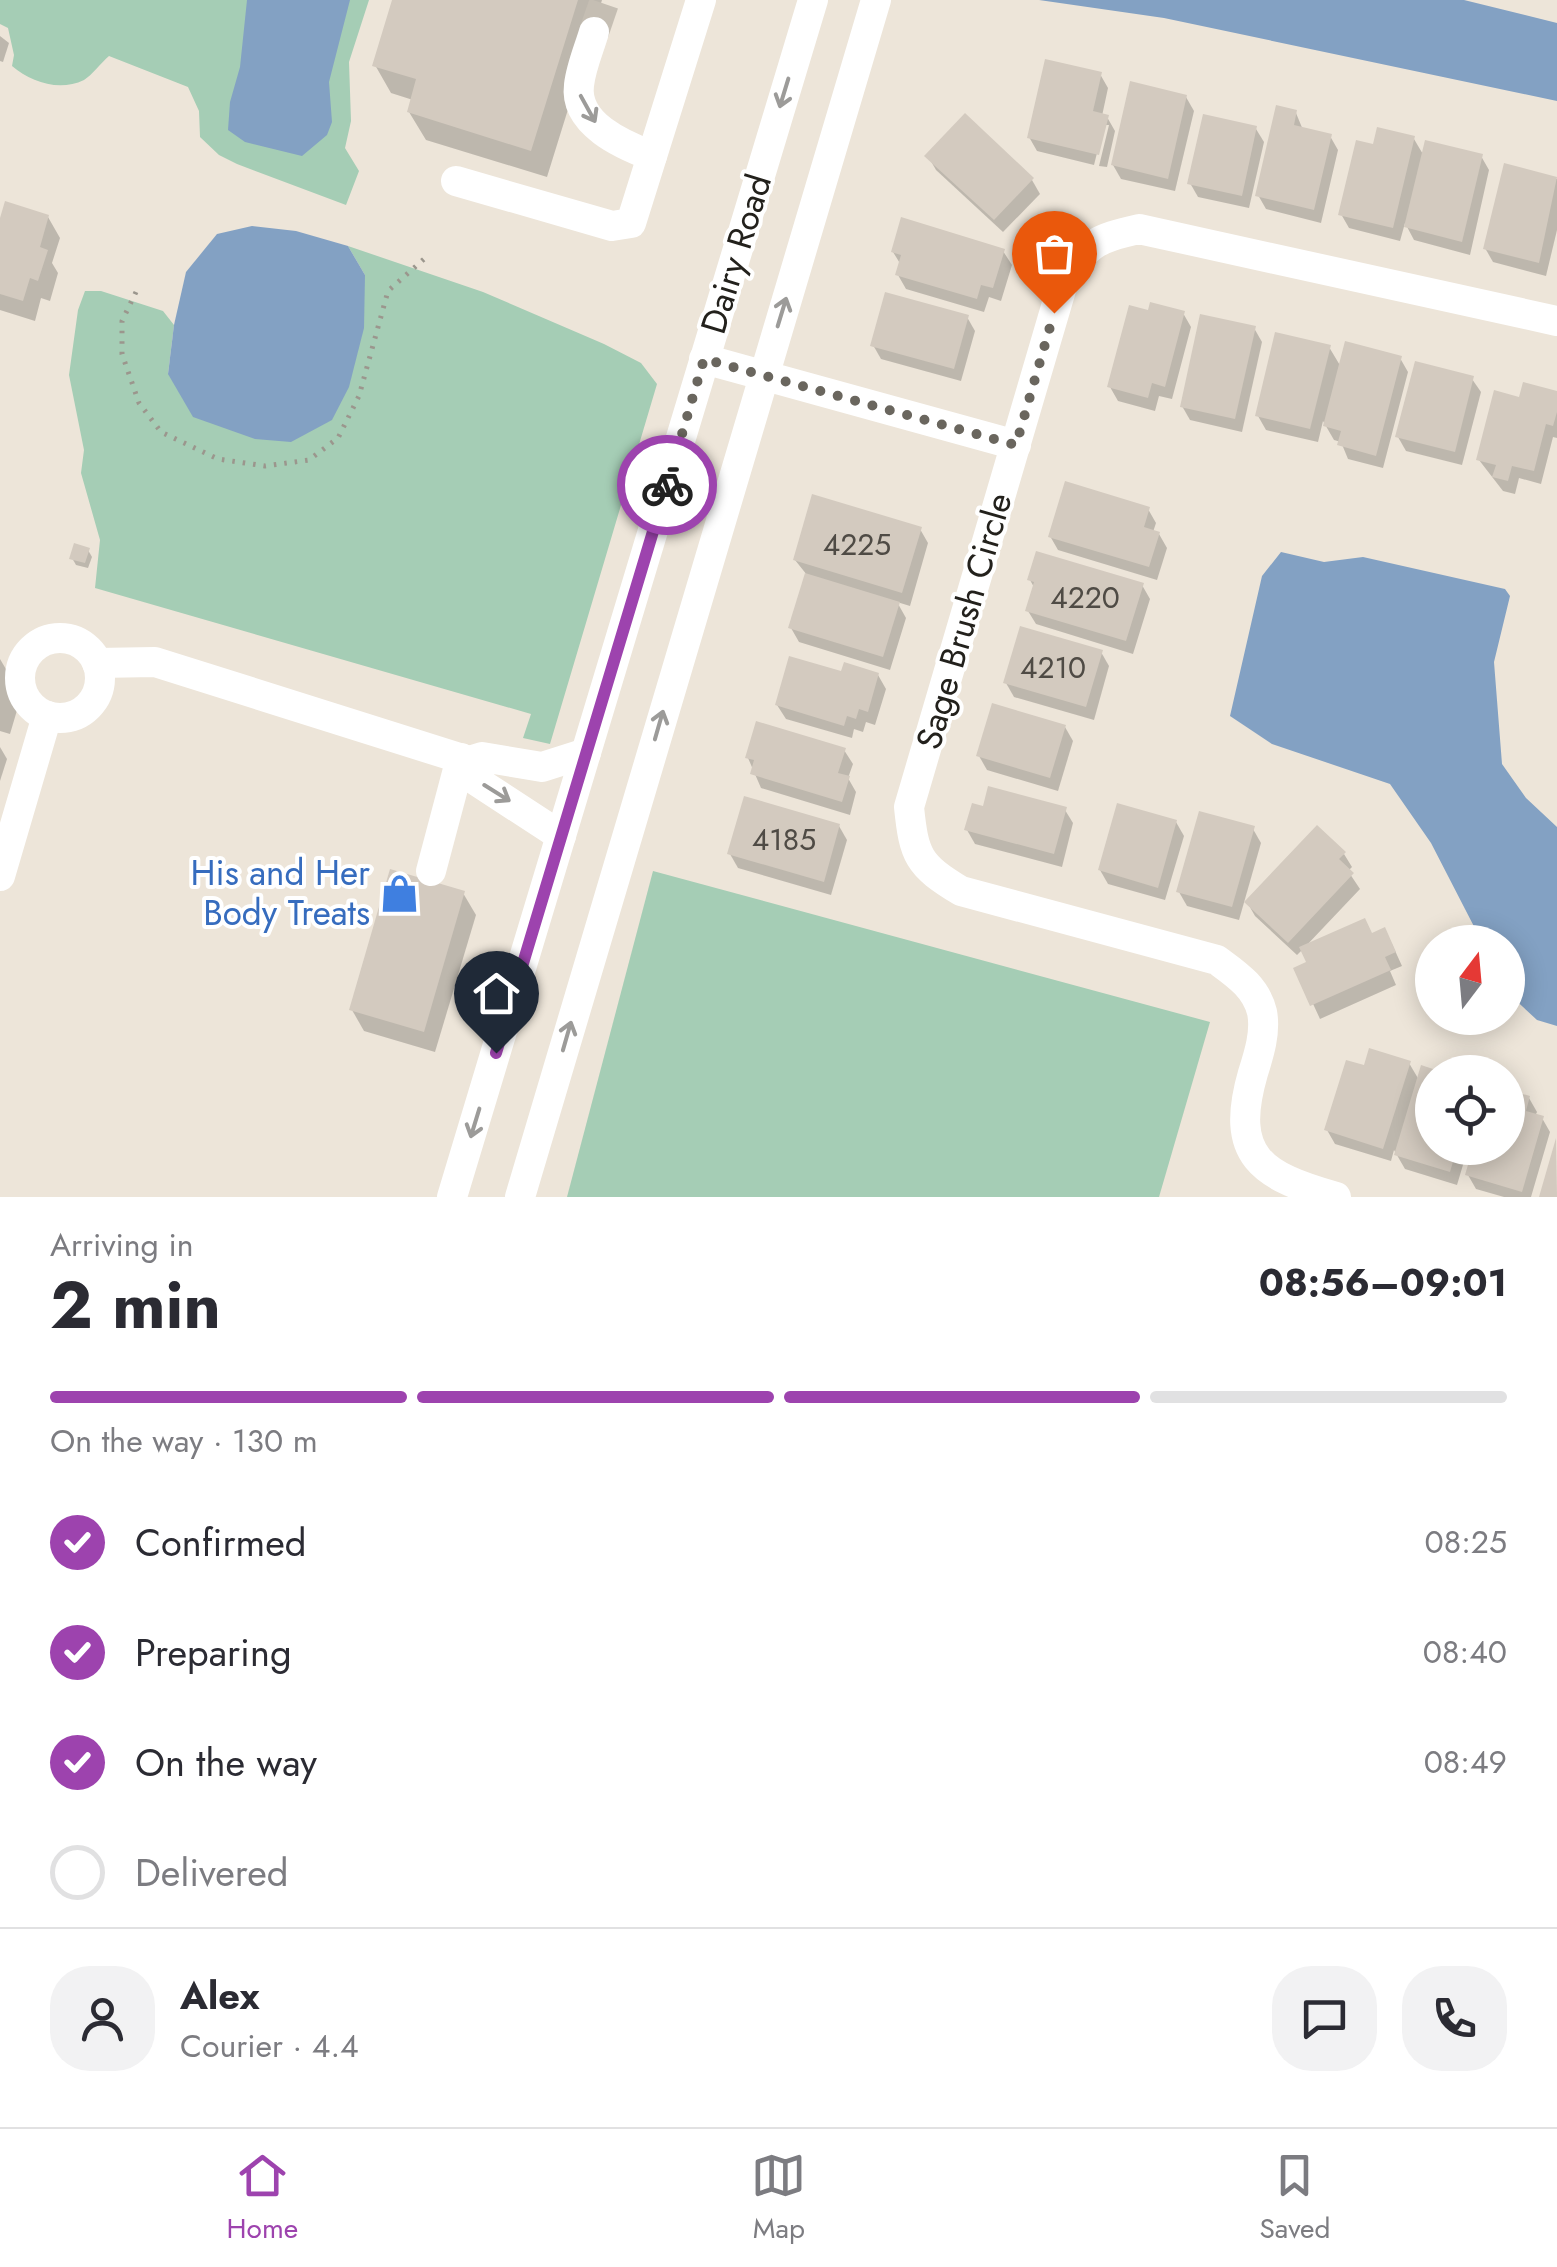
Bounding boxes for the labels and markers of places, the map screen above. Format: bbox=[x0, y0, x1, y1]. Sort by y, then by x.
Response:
pin bbox=[1012, 211, 1097, 314]
place label: His and Her Body Treats bbox=[191, 848, 370, 938]
shop icon: His and Her Body Treats bbox=[379, 872, 421, 914]
pin bbox=[454, 951, 539, 1054]

